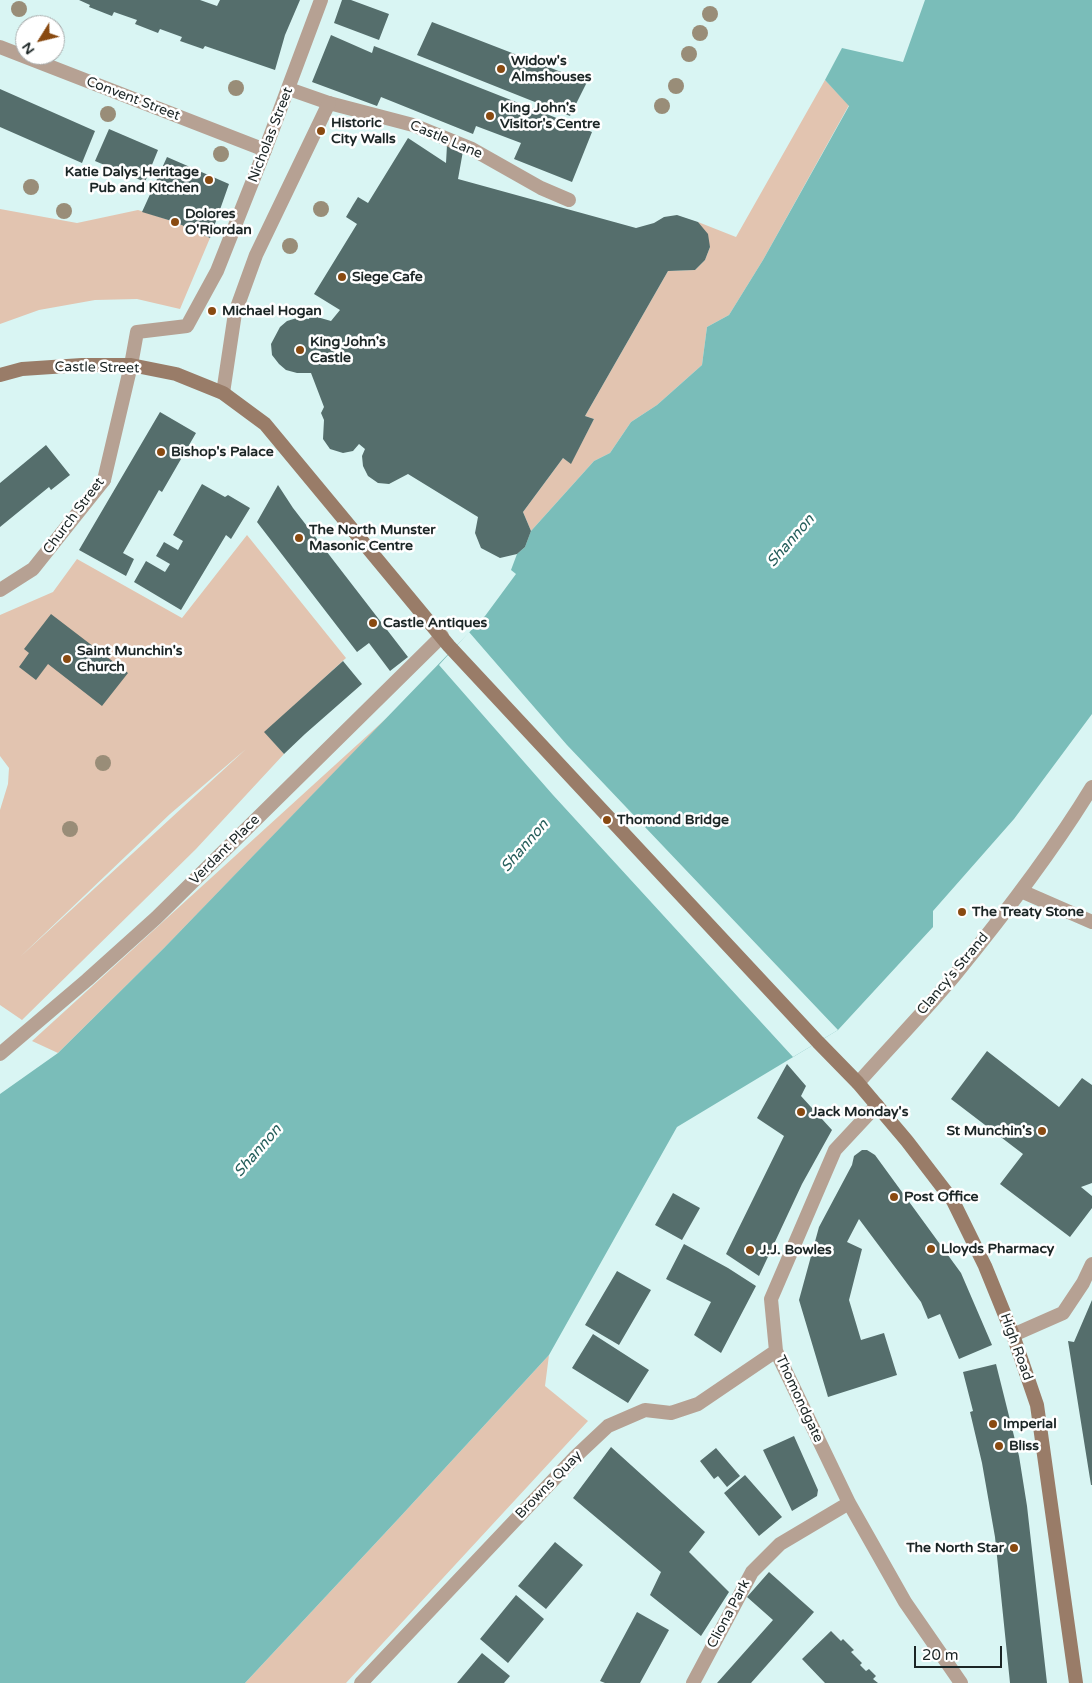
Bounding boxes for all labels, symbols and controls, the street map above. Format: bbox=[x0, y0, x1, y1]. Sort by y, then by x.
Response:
north arrow bbox=[15, 15, 65, 65]
text: N bbox=[18, 39, 38, 58]
place label: Widow's Almshouses bbox=[511, 53, 591, 85]
marker: Widow's Almshouses bbox=[495, 63, 507, 75]
street label: Convent Street bbox=[84, 73, 182, 125]
street label: Nicholas Street bbox=[245, 85, 297, 185]
place label: King John's Visitor's Centre bbox=[500, 100, 600, 132]
marker: King John's Visitor's Centre bbox=[484, 110, 496, 122]
place label: Historic City Walls bbox=[331, 115, 396, 148]
street label: Castle Lane bbox=[407, 117, 485, 163]
marker: Historic City Walls bbox=[315, 125, 327, 137]
place label: Katie Dalys Heritage Pub and Kitchen bbox=[65, 164, 199, 196]
marker: Katie Dalys Heritage Pub and Kitchen bbox=[203, 174, 215, 186]
place label: Dolores O'Riordan bbox=[185, 206, 252, 238]
marker: Dolores O'Riordan bbox=[169, 216, 181, 228]
place label: Siege Cafe bbox=[352, 269, 423, 285]
marker: Siege Cafe bbox=[336, 271, 348, 283]
place label: Michael Hogan bbox=[222, 303, 322, 319]
marker: Michael Hogan bbox=[206, 305, 218, 317]
place label: King John's Castle bbox=[310, 334, 386, 367]
marker: King John's Castle bbox=[294, 344, 306, 356]
street label: Castle Street bbox=[55, 359, 139, 377]
place label: Bishop's Palace bbox=[171, 444, 274, 460]
marker: Bishop's Palace bbox=[155, 446, 167, 458]
street label: Church Street bbox=[40, 474, 108, 558]
water label: Shannon bbox=[763, 511, 819, 571]
place label: The North Munster Masonic Centre bbox=[309, 522, 436, 554]
marker: The North Munster Masonic Centre bbox=[293, 532, 305, 544]
place label: Castle Antiques bbox=[383, 615, 487, 631]
marker: Castle Antiques bbox=[367, 617, 379, 629]
place label: Saint Munchin's Church bbox=[77, 643, 183, 676]
marker: Saint Munchin's Church bbox=[61, 653, 73, 665]
street label: Verdant Place bbox=[187, 812, 263, 888]
place label: Thomond Bridge bbox=[617, 812, 729, 828]
marker: Thomond Bridge bbox=[601, 814, 613, 826]
water label: Shannon bbox=[497, 816, 553, 876]
place label: The Treaty Stone bbox=[972, 904, 1084, 920]
marker: The Treaty Stone bbox=[956, 906, 968, 918]
street label: Clancy's Strand bbox=[914, 929, 992, 1019]
place label: Jack Monday's bbox=[811, 1104, 908, 1120]
marker: Jack Monday's bbox=[795, 1106, 807, 1118]
water label: Shannon bbox=[230, 1121, 286, 1181]
place label: St Munchin's bbox=[946, 1123, 1032, 1139]
marker: St Munchin's bbox=[1036, 1125, 1048, 1137]
place label: Post Office bbox=[904, 1189, 979, 1205]
marker: Post Office bbox=[888, 1191, 900, 1203]
place label: Lloyds Pharmacy bbox=[941, 1241, 1054, 1257]
place label: J.J. Bowles bbox=[760, 1242, 832, 1258]
marker: Lloyds Pharmacy bbox=[925, 1243, 937, 1255]
marker: J.J. Bowles bbox=[744, 1244, 756, 1256]
street label: High Road bbox=[996, 1311, 1036, 1383]
street label: Thomondgate bbox=[772, 1353, 826, 1445]
place label: Imperial bbox=[1003, 1416, 1057, 1432]
marker: Imperial bbox=[987, 1418, 999, 1430]
place label: Bliss bbox=[1009, 1438, 1039, 1454]
marker: Bliss bbox=[993, 1440, 1005, 1452]
street label: Browns Quay bbox=[512, 1447, 586, 1523]
place label: The North Star bbox=[906, 1540, 1004, 1556]
marker: The North Star bbox=[1008, 1542, 1020, 1554]
street label: Cliona Park bbox=[704, 1577, 754, 1651]
scale bar bbox=[917, 1636, 1004, 1668]
text: 20 m bbox=[922, 1646, 959, 1664]

